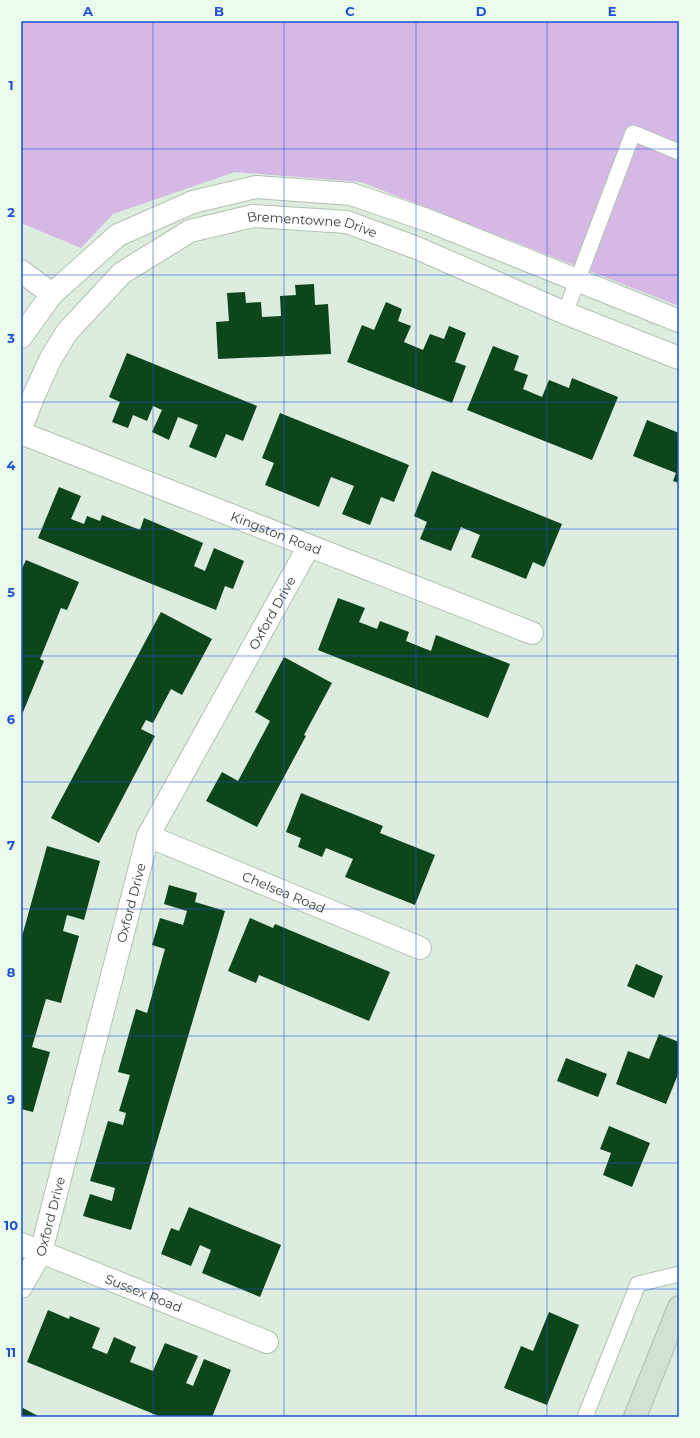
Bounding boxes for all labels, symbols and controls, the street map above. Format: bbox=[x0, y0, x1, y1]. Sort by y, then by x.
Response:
text: A bbox=[82, 3, 94, 19]
text: B bbox=[214, 3, 224, 19]
text: C bbox=[345, 3, 355, 19]
text: D bbox=[476, 3, 487, 19]
text: E bbox=[608, 3, 617, 19]
text: 1 bbox=[8, 77, 14, 93]
text: 2 bbox=[7, 204, 15, 220]
street label: Brementowne Drive bbox=[245, 207, 380, 241]
text: 3 bbox=[6, 330, 15, 346]
text: 4 bbox=[7, 457, 16, 473]
street label: Kingston Road bbox=[228, 508, 324, 558]
street label: Oxford Drive bbox=[245, 573, 299, 652]
text: 5 bbox=[7, 584, 15, 600]
text: 6 bbox=[7, 711, 16, 727]
text: 7 bbox=[7, 837, 15, 853]
street label: Oxford Drive bbox=[113, 861, 149, 944]
street label: Chelsea Road bbox=[240, 868, 328, 916]
text: 8 bbox=[7, 964, 16, 980]
text: 9 bbox=[7, 1091, 15, 1107]
street label: Oxford Drive bbox=[32, 1175, 68, 1258]
text: 10 bbox=[4, 1217, 18, 1233]
street label: Sussex Road bbox=[103, 1270, 184, 1315]
text: 11 bbox=[6, 1344, 16, 1360]

